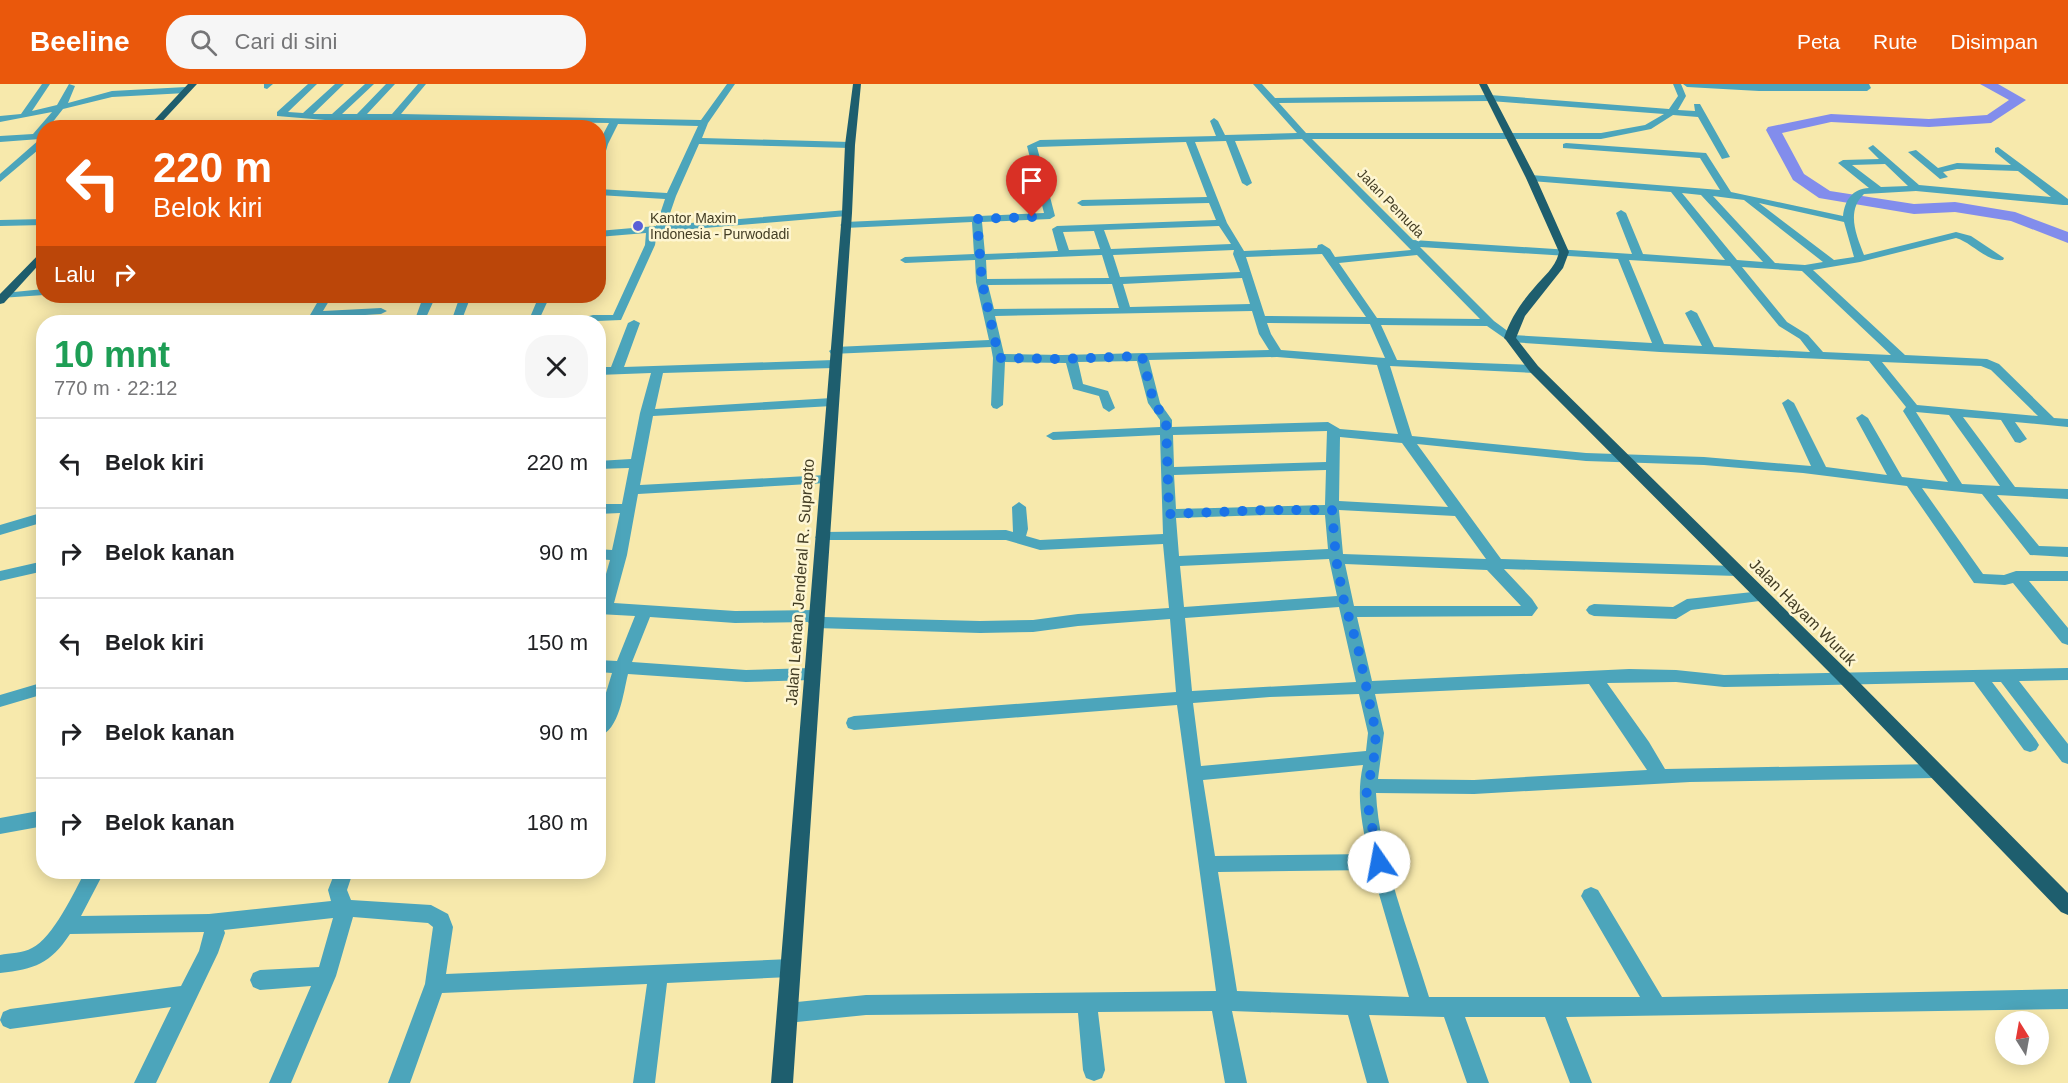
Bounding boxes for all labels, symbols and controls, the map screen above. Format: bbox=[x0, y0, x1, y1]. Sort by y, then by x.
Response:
search box bbox=[166, 15, 586, 69]
text: Beeline bbox=[30, 26, 130, 57]
icon: search bbox=[187, 26, 220, 59]
text: Cari di sini bbox=[235, 29, 337, 54]
text: Peta bbox=[1797, 30, 1840, 53]
text: Rute bbox=[1873, 30, 1917, 53]
text: Disimpan bbox=[1950, 30, 2038, 53]
icon: left bbox=[54, 144, 132, 222]
text: 220 m bbox=[153, 144, 272, 191]
pin bbox=[1006, 155, 1057, 217]
icon: arrive bbox=[1015, 164, 1048, 197]
street label: Jalan Pemuda bbox=[1354, 165, 1428, 241]
text: Belok kiri bbox=[153, 193, 263, 223]
place label: Kantor Maxim Indonesia - Purwodadi bbox=[650, 210, 789, 242]
marker: Kantor Maxim Indonesia - Purwodadi bbox=[631, 219, 645, 233]
icon: right bbox=[108, 258, 141, 291]
text: Lalu bbox=[54, 262, 96, 287]
text: 10 mnt bbox=[54, 334, 170, 375]
button: close bbox=[525, 335, 588, 398]
text: 770 m · 22:12 bbox=[54, 377, 177, 399]
icon: left bbox=[54, 447, 87, 480]
text: Belok kiri bbox=[105, 450, 204, 475]
text: 220 m bbox=[527, 450, 588, 475]
street label: Jalan Letnan Jenderal R. Suprapto bbox=[783, 458, 817, 706]
icon: right bbox=[54, 537, 87, 570]
text: Belok kanan bbox=[105, 540, 235, 565]
text: 90 m bbox=[539, 540, 588, 565]
street label: Jalan Hayam Wuruk bbox=[1746, 555, 1861, 670]
icon: left bbox=[54, 627, 87, 660]
text: Belok kiri bbox=[105, 630, 204, 655]
text: 150 m bbox=[527, 630, 588, 655]
icon: right bbox=[54, 717, 87, 750]
text: Belok kanan bbox=[105, 720, 235, 745]
text: 90 m bbox=[539, 720, 588, 745]
icon: right bbox=[54, 807, 87, 840]
text: Belok kanan bbox=[105, 810, 235, 835]
text: 180 m bbox=[527, 810, 588, 835]
position arrow bbox=[1347, 830, 1411, 894]
north arrow bbox=[1995, 1011, 2049, 1065]
map controls bbox=[1995, 1011, 2049, 1065]

